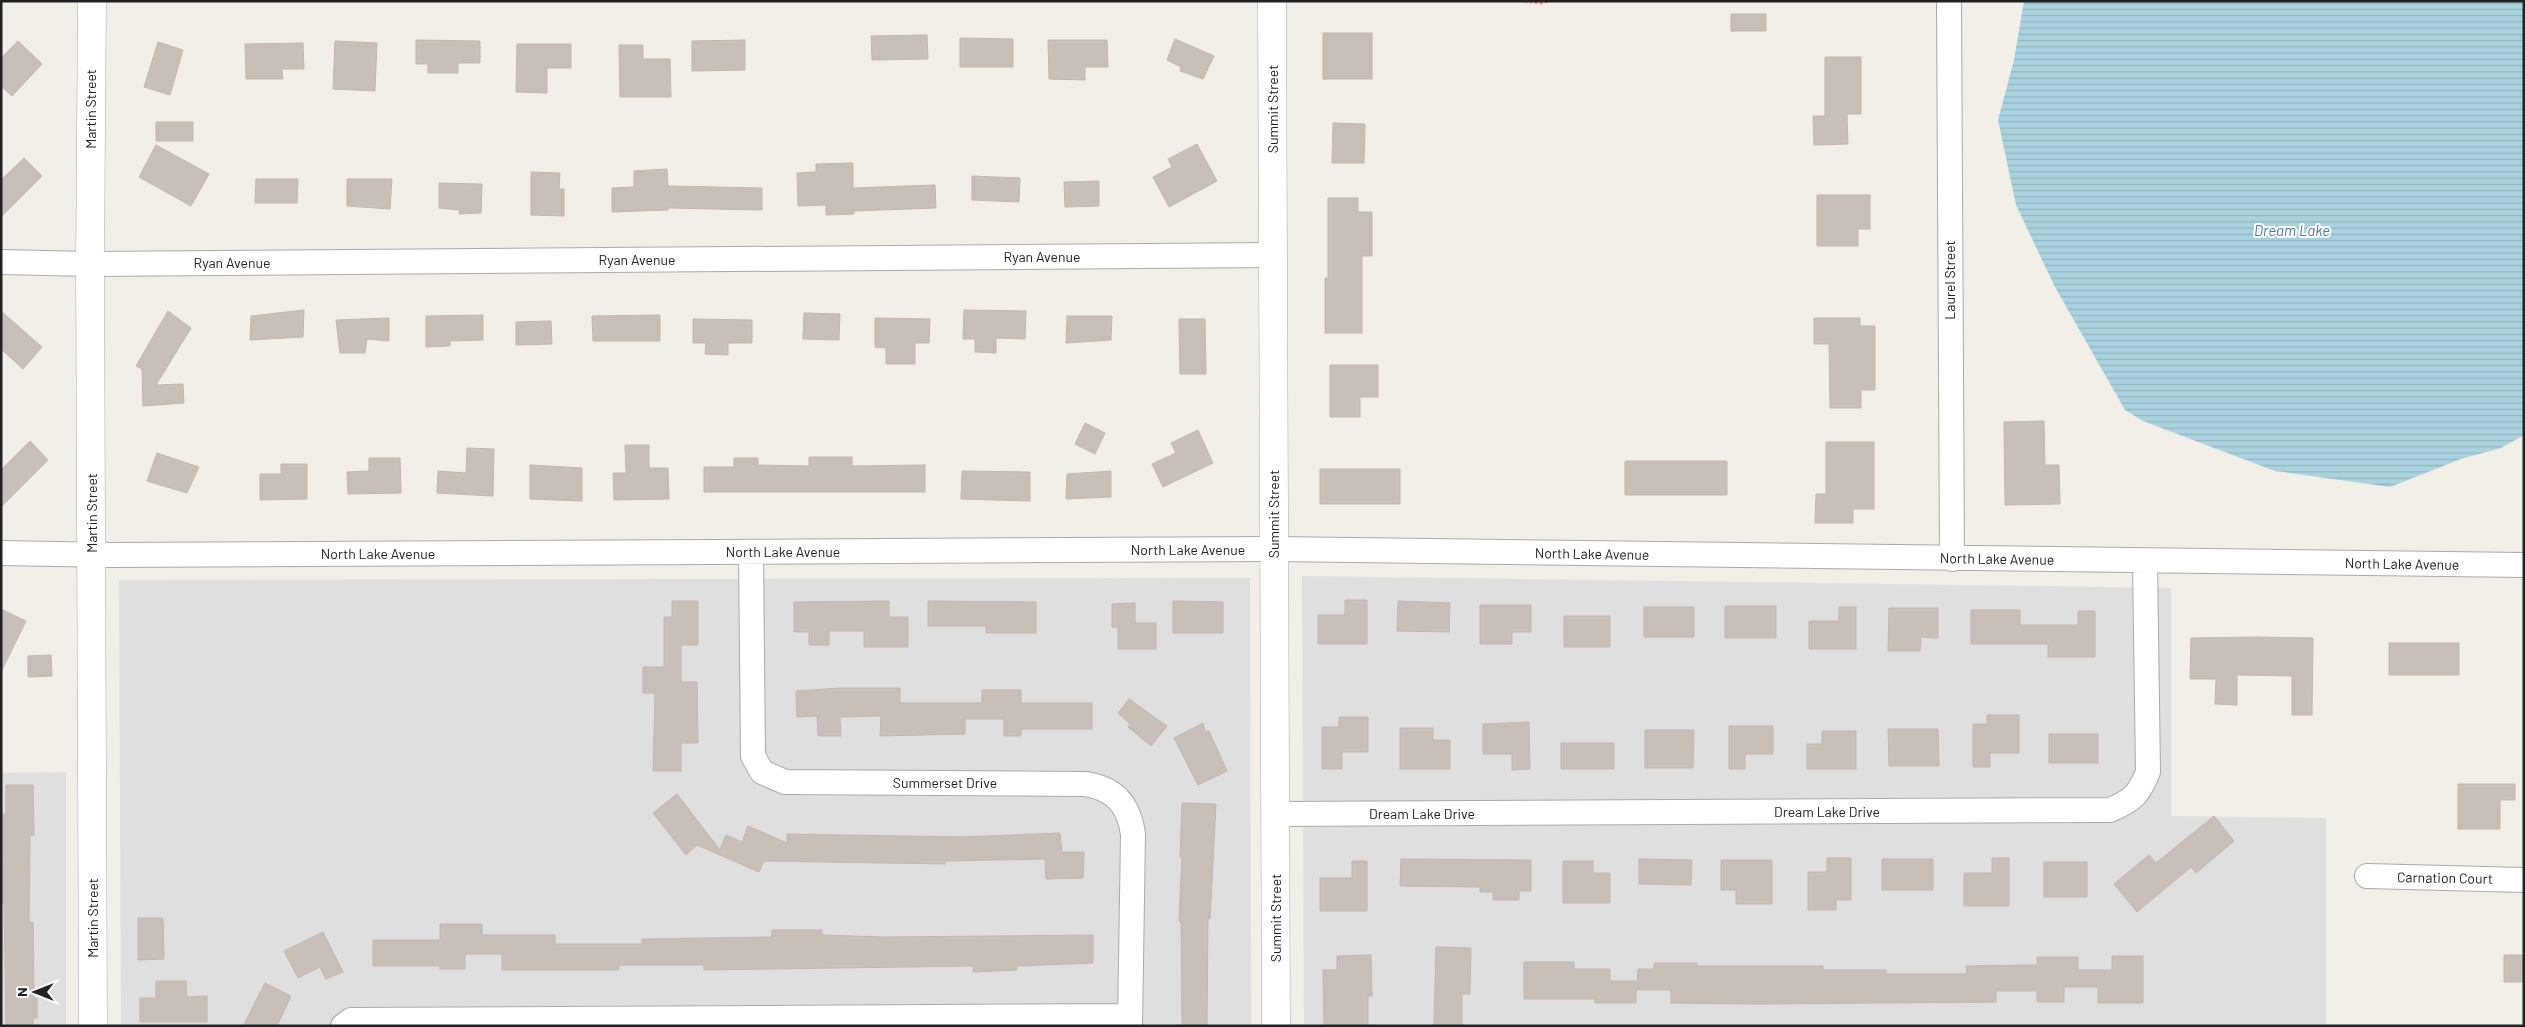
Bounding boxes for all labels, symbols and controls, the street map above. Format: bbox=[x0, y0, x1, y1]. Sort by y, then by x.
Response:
street label: Summit Street bbox=[1264, 65, 1281, 153]
street label: Martin Street bbox=[82, 69, 99, 149]
water label: Dream Lake bbox=[2254, 221, 2330, 239]
street label: Laurel Street bbox=[1941, 240, 1958, 320]
street label: Ryan Avenue bbox=[1004, 248, 1080, 265]
street label: Ryan Avenue bbox=[599, 251, 675, 268]
street label: Ryan Avenue bbox=[194, 254, 270, 271]
street label: Summit Street bbox=[1265, 470, 1282, 558]
street label: Martin Street bbox=[83, 473, 100, 553]
street label: North Lake Avenue bbox=[1131, 541, 1245, 558]
street label: North Lake Avenue bbox=[726, 543, 840, 560]
street label: North Lake Avenue bbox=[1535, 544, 1649, 563]
street label: North Lake Avenue bbox=[321, 545, 435, 562]
street label: North Lake Avenue bbox=[1940, 549, 2054, 568]
street label: North Lake Avenue bbox=[2345, 554, 2459, 573]
street label: Summerset Drive bbox=[893, 774, 997, 791]
street label: Dream Lake Drive bbox=[1774, 803, 1880, 820]
street label: Dream Lake Drive bbox=[1369, 805, 1475, 822]
street label: Carnation Court bbox=[2397, 868, 2493, 887]
street label: Summit Street bbox=[1267, 874, 1284, 962]
street label: Martin Street bbox=[84, 878, 101, 958]
north arrow bbox=[10, 967, 60, 1017]
text: N bbox=[13, 987, 30, 997]

